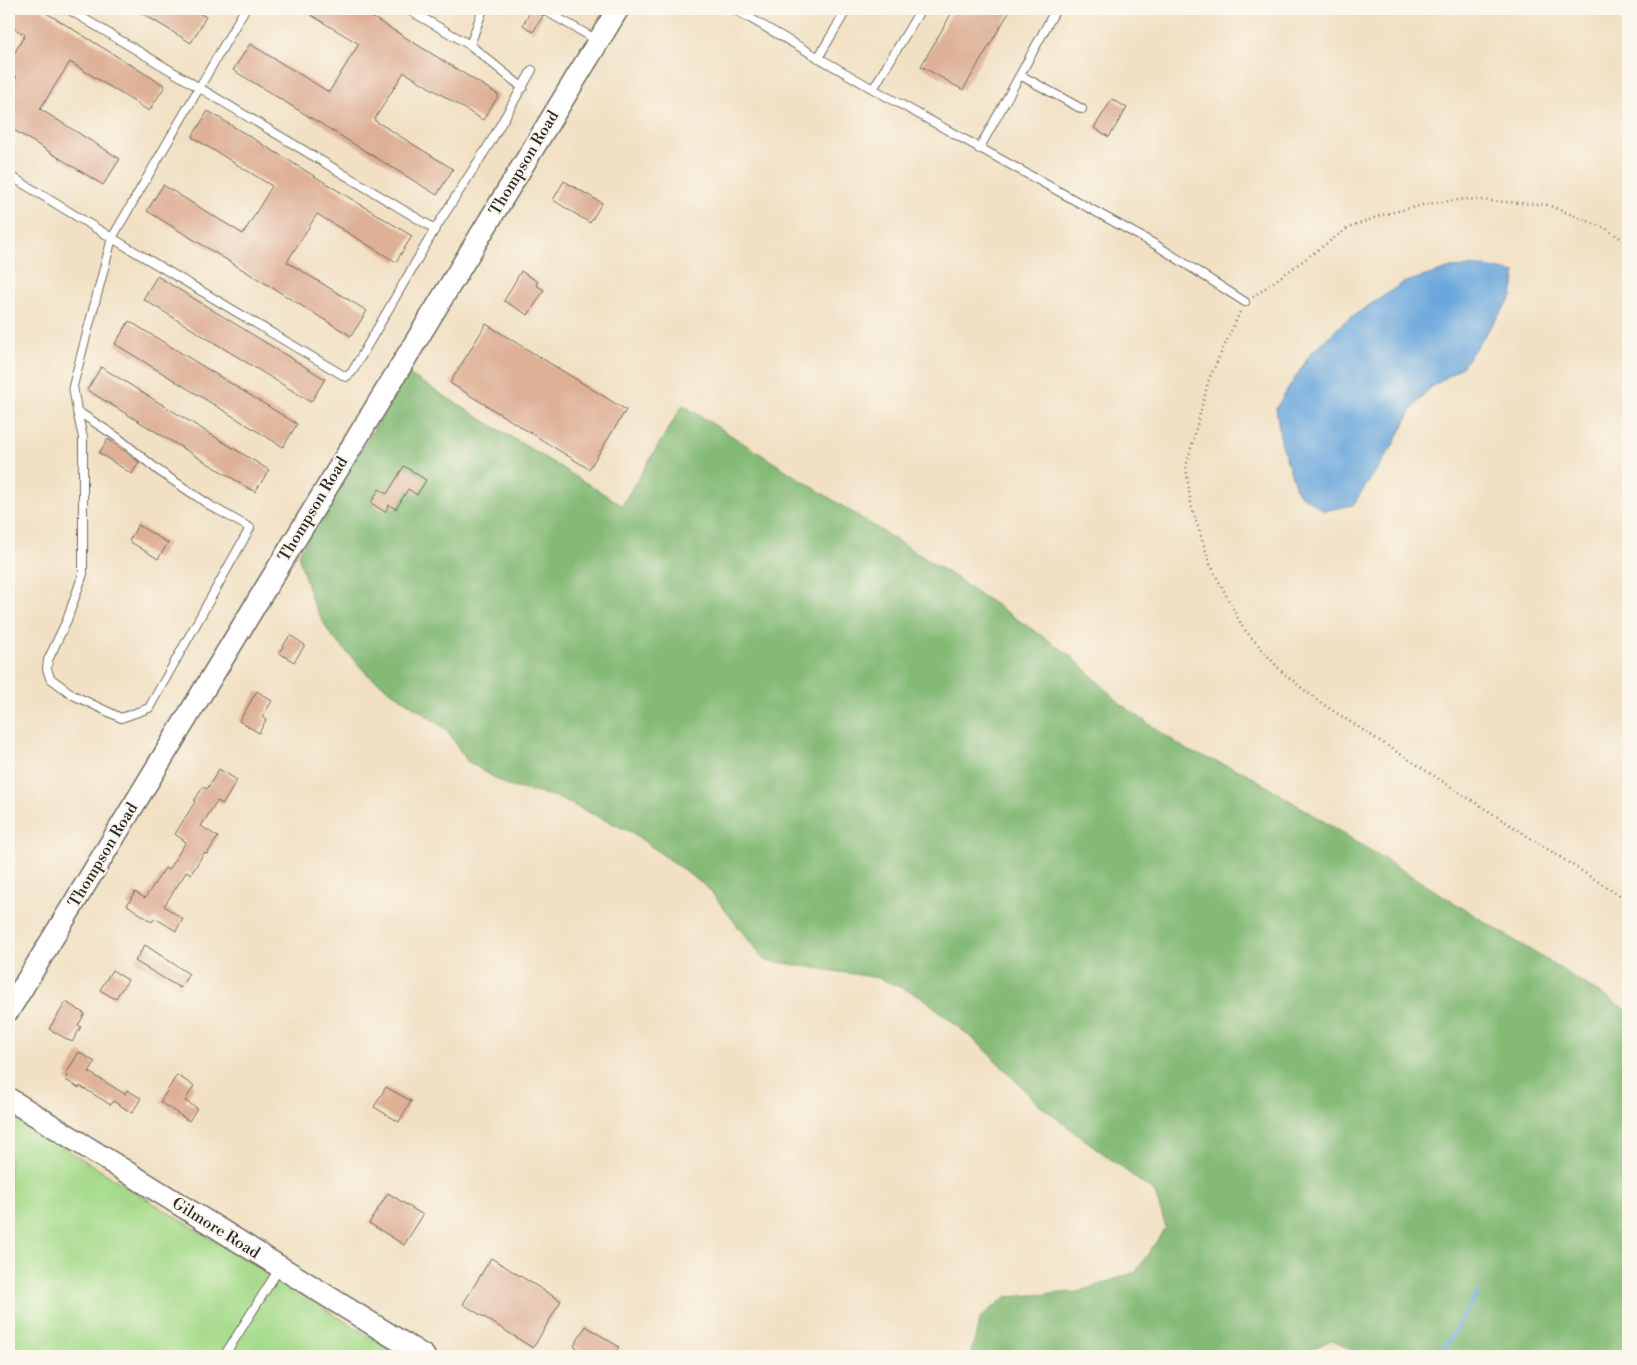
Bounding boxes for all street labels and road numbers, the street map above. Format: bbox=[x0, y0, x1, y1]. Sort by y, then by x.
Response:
street label: Thompson Road bbox=[485, 107, 563, 219]
street label: Thompson Road bbox=[274, 453, 352, 565]
street label: Thompson Road bbox=[64, 799, 142, 911]
street label: Gilmore Road bbox=[168, 1193, 264, 1263]

